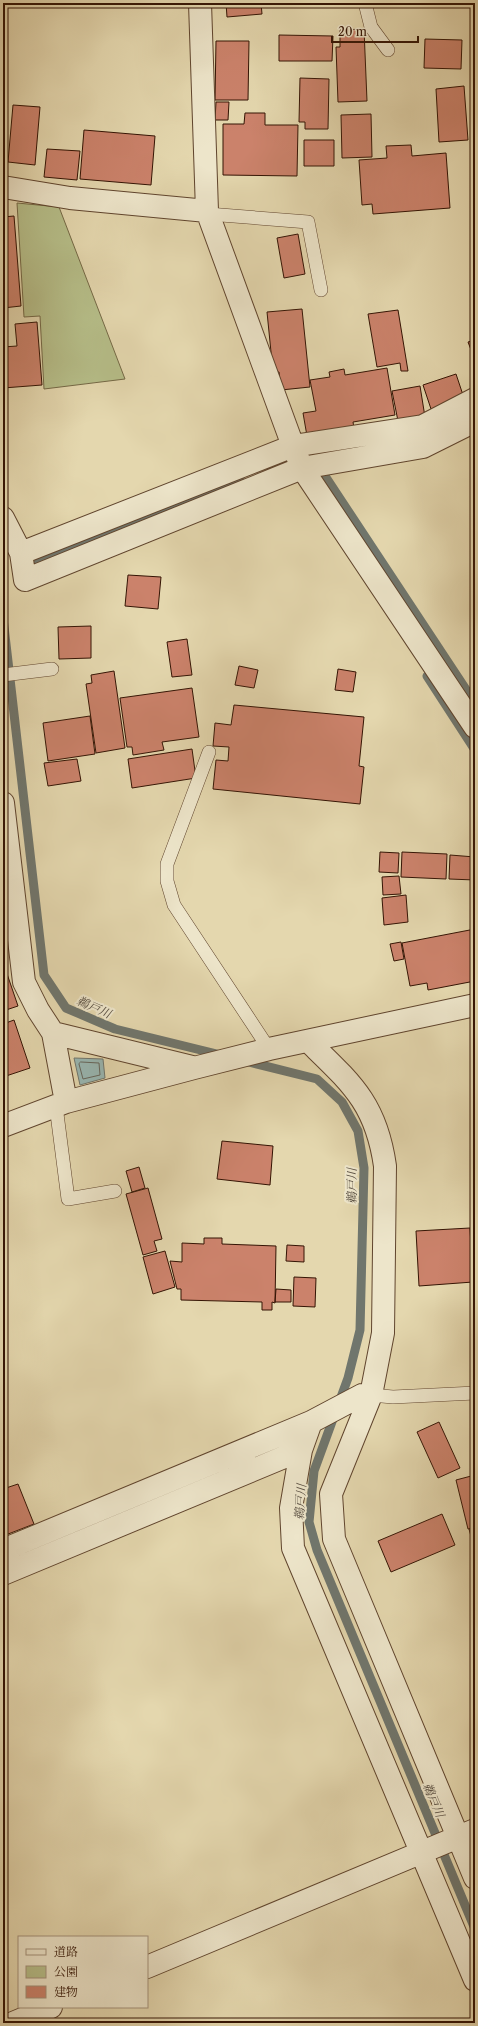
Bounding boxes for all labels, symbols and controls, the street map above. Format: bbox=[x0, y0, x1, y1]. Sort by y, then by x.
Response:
scale bar bbox=[332, 18, 418, 44]
text: 20 m bbox=[338, 24, 367, 39]
water label: 鵜戸川 bbox=[74, 993, 115, 1022]
water label: 鵜戸川 bbox=[344, 1166, 359, 1204]
water label: 鵜戸川 bbox=[291, 1482, 309, 1520]
water label: 鵜戸川 bbox=[420, 1780, 449, 1821]
legend bbox=[18, 1936, 148, 2008]
text: 道路 bbox=[54, 1944, 78, 1959]
text: 公園 bbox=[54, 1964, 78, 1979]
text: 建物 bbox=[54, 1984, 78, 1999]

